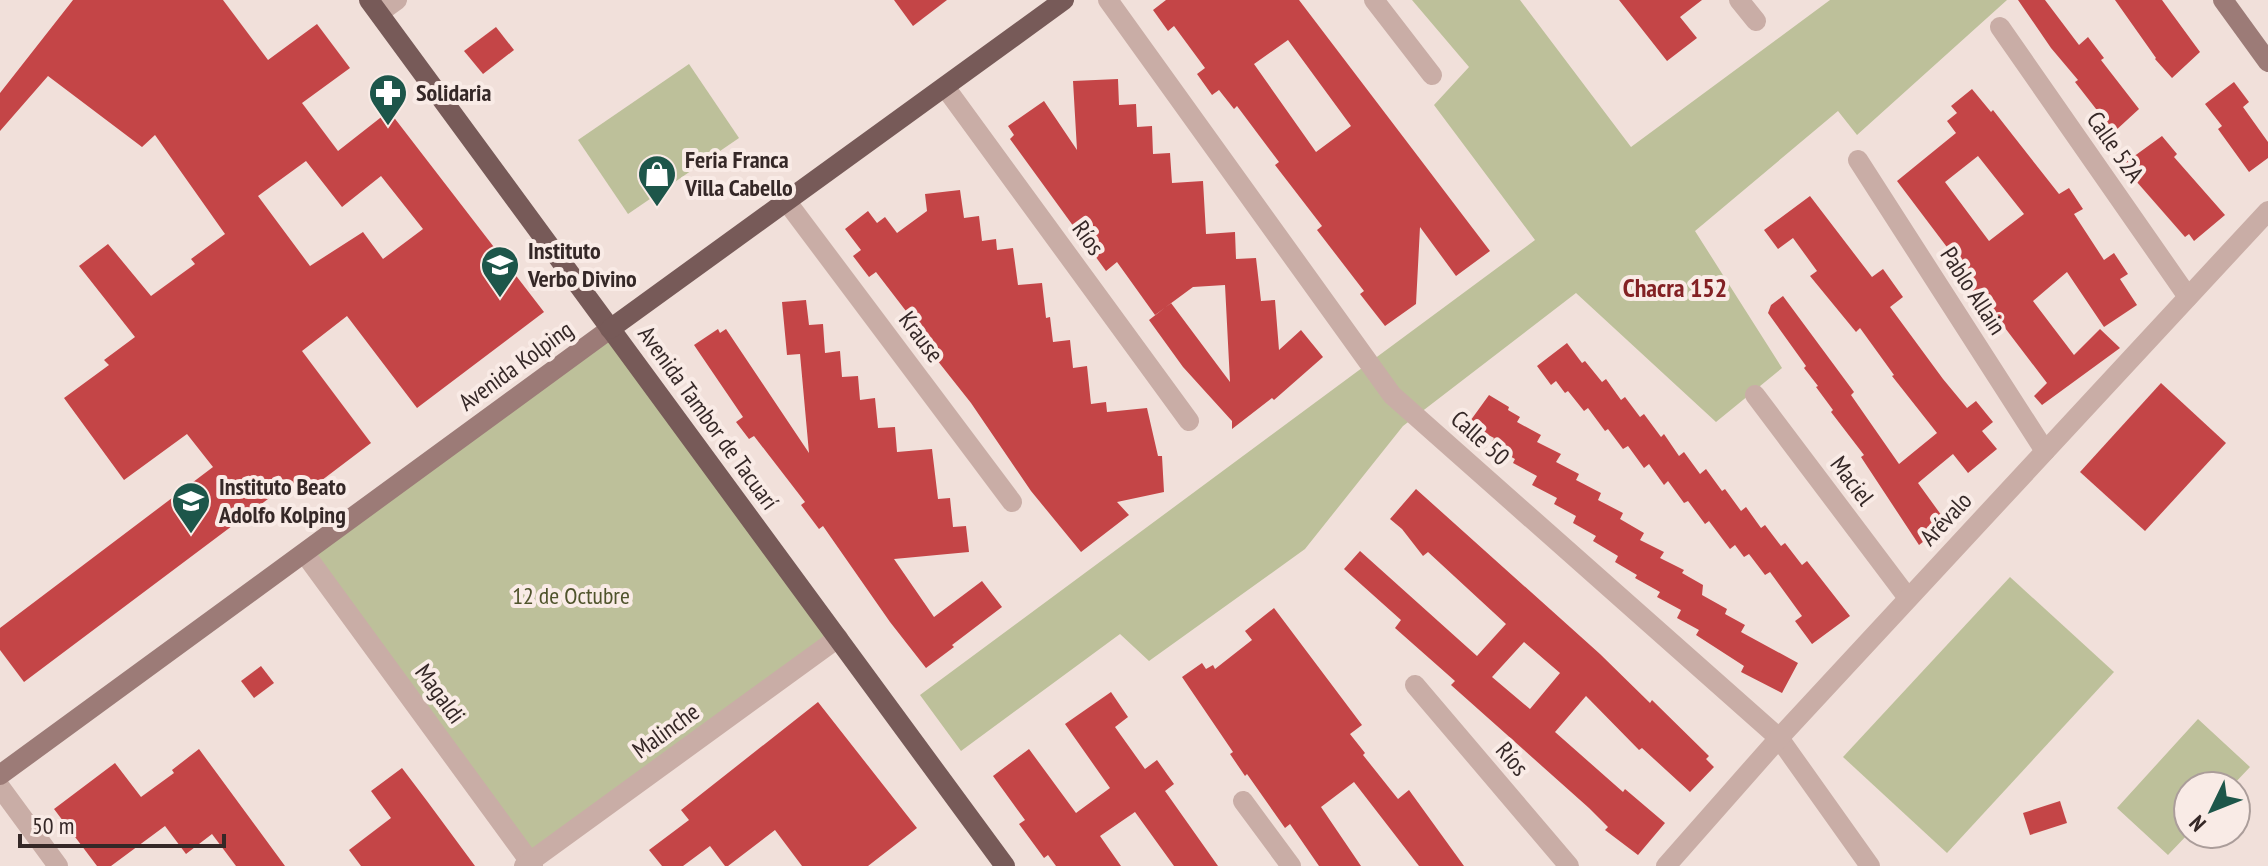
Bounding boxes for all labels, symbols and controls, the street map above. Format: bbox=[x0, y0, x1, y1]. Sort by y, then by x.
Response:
pharmacy icon: Solidaria bbox=[367, 72, 409, 127]
place label: Solidaria bbox=[416, 77, 491, 108]
street label: Calle 52A bbox=[2080, 105, 2151, 189]
place label: Feria Franca Villa Cabello bbox=[684, 144, 793, 203]
shop icon: Feria Franca Villa Cabello bbox=[636, 153, 678, 208]
street label: Ríos bbox=[1066, 214, 1111, 261]
place label: Instituto Verbo Divino bbox=[527, 235, 637, 294]
street label: Pablo Allain bbox=[1934, 241, 2013, 340]
school or university icon: Instituto Verbo Divino bbox=[479, 244, 521, 299]
district label: Chacra 152 bbox=[1623, 271, 1727, 304]
street label: Krause bbox=[892, 305, 951, 368]
street label: Avenida Kolping bbox=[452, 314, 579, 418]
street label: Avenida Tambor de Tacuarí bbox=[631, 320, 786, 516]
street label: Calle 50 bbox=[1445, 403, 1516, 472]
street label: Maciel bbox=[1824, 450, 1881, 512]
place label: Instituto Beato Adolfo Kolping bbox=[218, 471, 346, 530]
school or university icon: Instituto Beato Adolfo Kolping bbox=[170, 480, 212, 535]
street label: Arévalo bbox=[1913, 485, 1978, 552]
park label: 12 de Octubre bbox=[512, 580, 630, 611]
street label: Magaldi bbox=[408, 658, 472, 730]
street label: Malinche bbox=[626, 696, 705, 765]
street label: Ríos bbox=[1489, 735, 1536, 782]
north arrow bbox=[2172, 770, 2252, 850]
scale bar bbox=[20, 798, 224, 848]
text: 50 m bbox=[32, 810, 74, 841]
text: N bbox=[2183, 810, 2212, 838]

